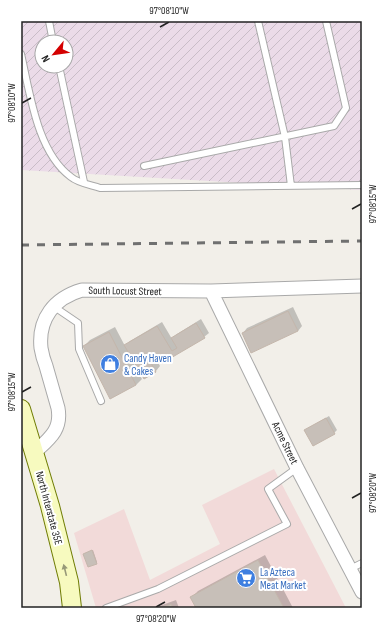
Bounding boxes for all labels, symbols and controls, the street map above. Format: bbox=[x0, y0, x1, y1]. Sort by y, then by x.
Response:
text: 97°08'10"W bbox=[149, 5, 189, 17]
north arrow bbox=[34, 34, 74, 74]
text: N bbox=[39, 53, 53, 64]
text: 97°08'10"W bbox=[6, 83, 18, 123]
text: 97°08'15"W bbox=[367, 184, 379, 224]
street label: South Locust Street bbox=[88, 284, 162, 298]
place label: Candy Haven & Cakes bbox=[124, 352, 172, 378]
shop icon: Candy Haven & Cakes bbox=[99, 353, 121, 375]
text: 97°08'15"W bbox=[6, 372, 18, 412]
street label: Acme Street bbox=[269, 419, 301, 467]
street label: North Interstate 35E bbox=[33, 470, 65, 546]
text: 97°08'20"W bbox=[367, 472, 379, 513]
one-way arrow bbox=[62, 563, 68, 576]
place label: La Azteca Meat Market bbox=[260, 566, 307, 592]
supermarket icon: La Azteca Meat Market bbox=[235, 567, 257, 589]
text: 97°08'20"W bbox=[136, 613, 177, 625]

